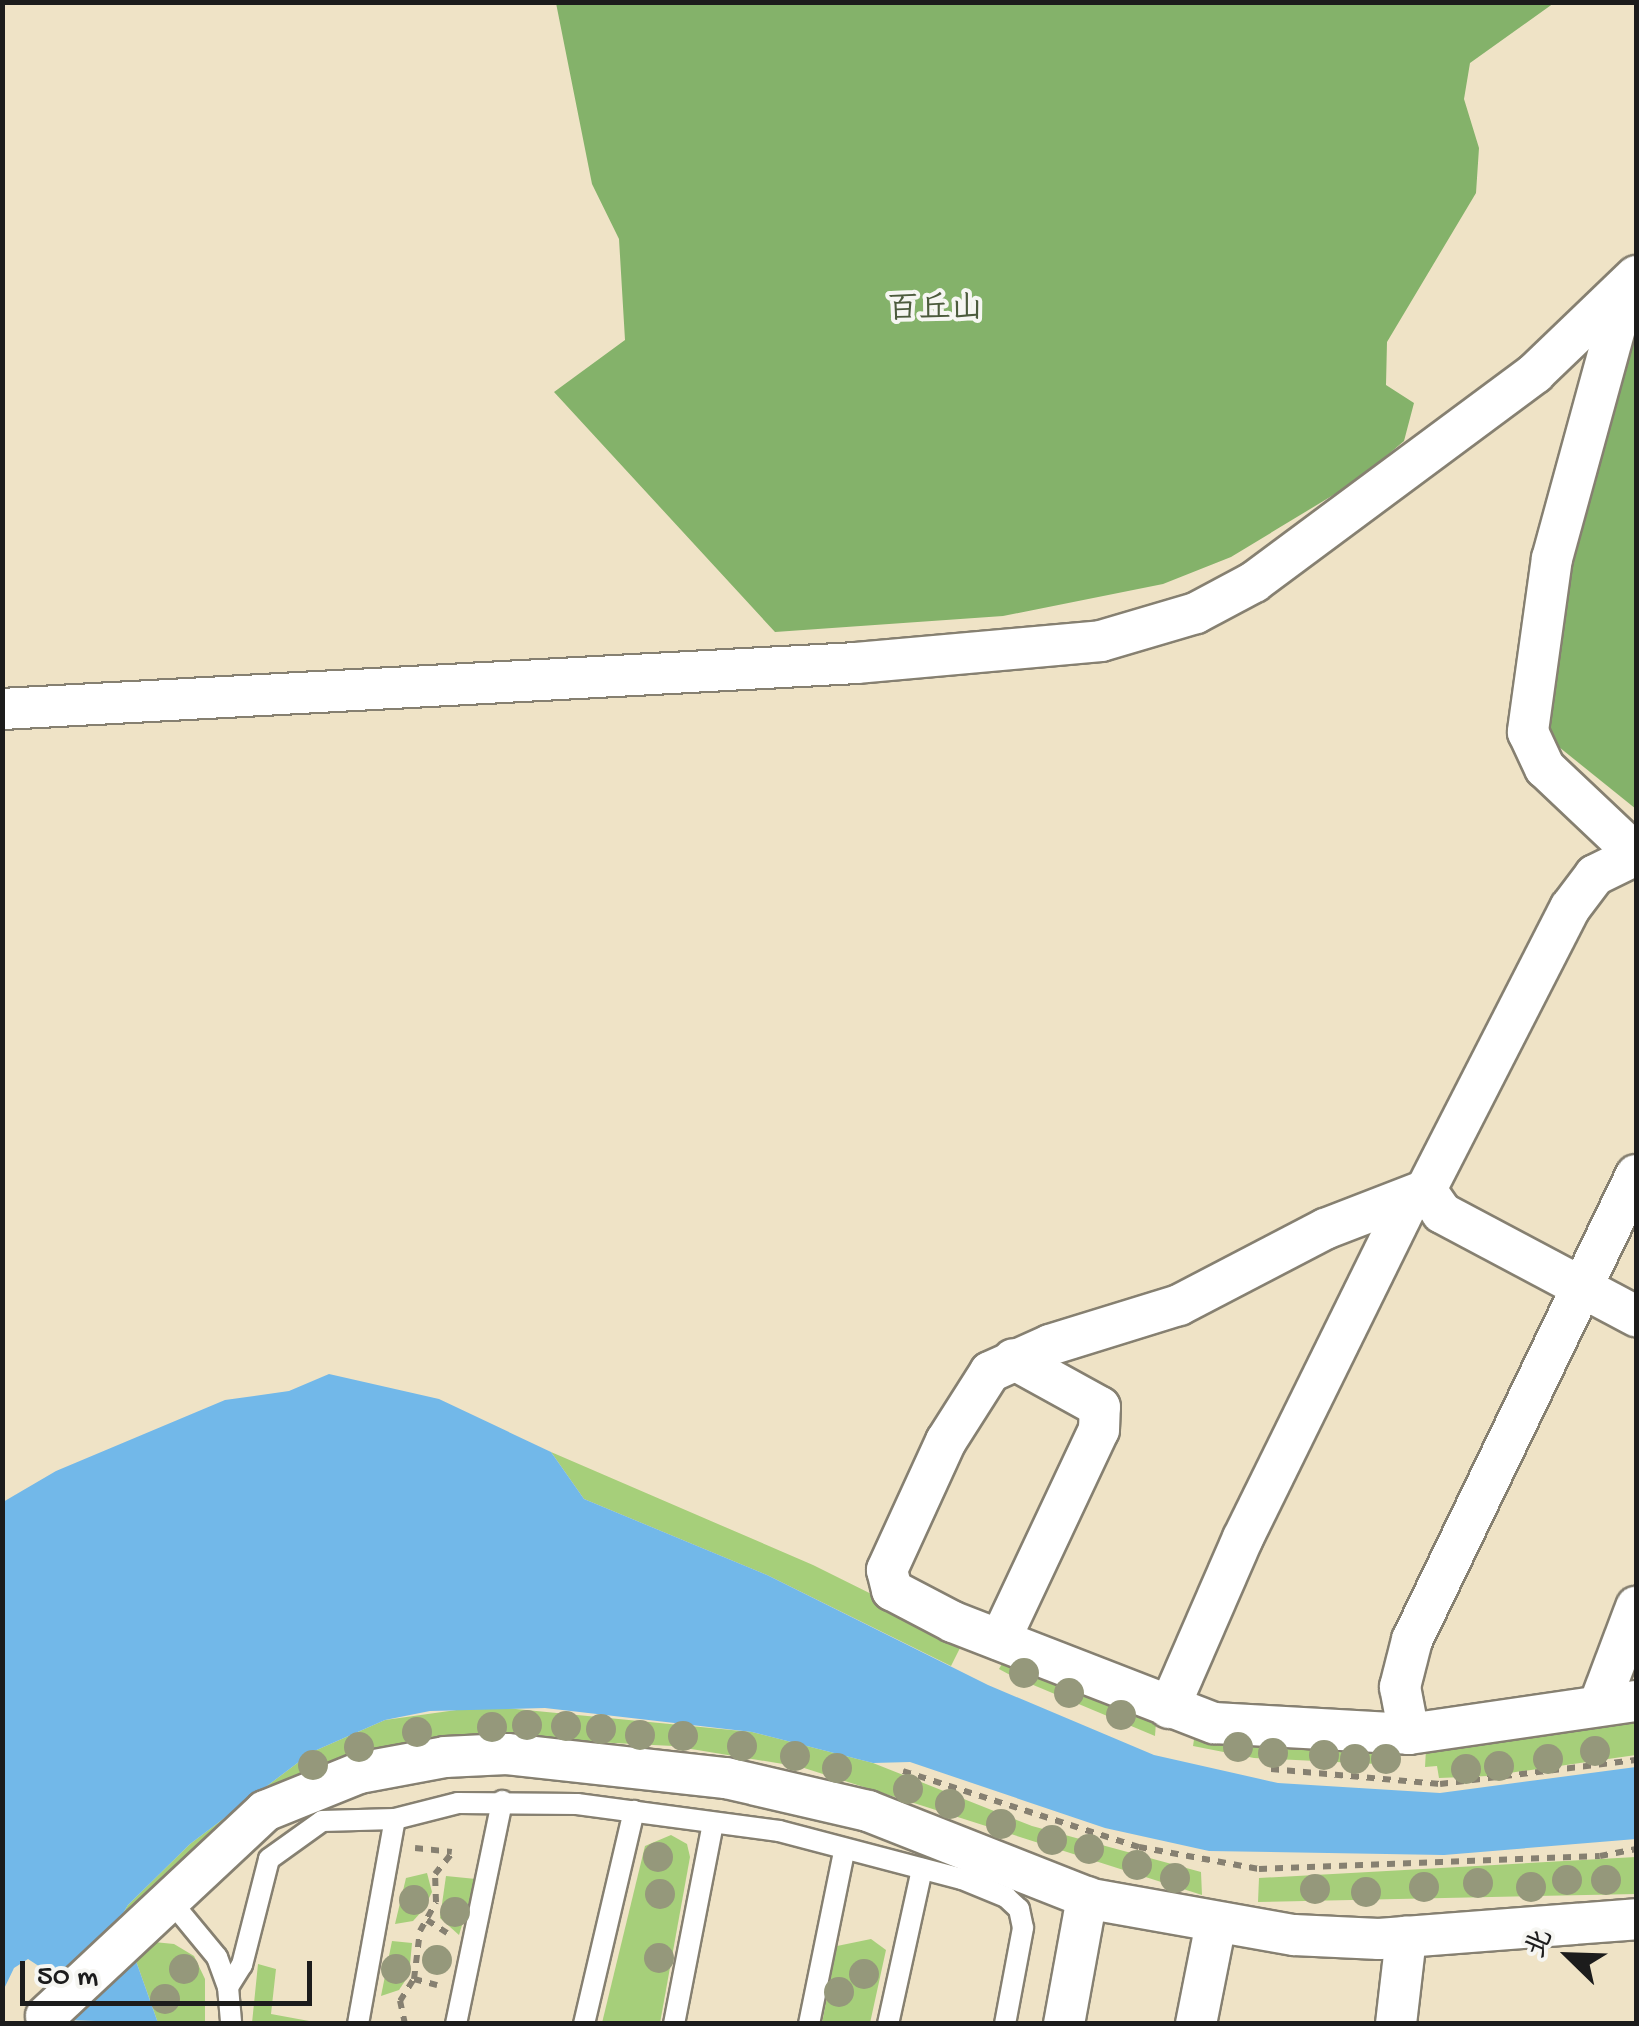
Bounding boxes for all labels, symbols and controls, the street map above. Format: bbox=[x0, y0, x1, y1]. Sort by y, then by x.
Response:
park label: 百丘山 bbox=[887, 292, 983, 330]
north arrow bbox=[1519, 1906, 1619, 2006]
text: 北 bbox=[1520, 1925, 1562, 1963]
scale bar bbox=[25, 1941, 318, 2003]
text: 50 m bbox=[37, 1961, 98, 1996]

